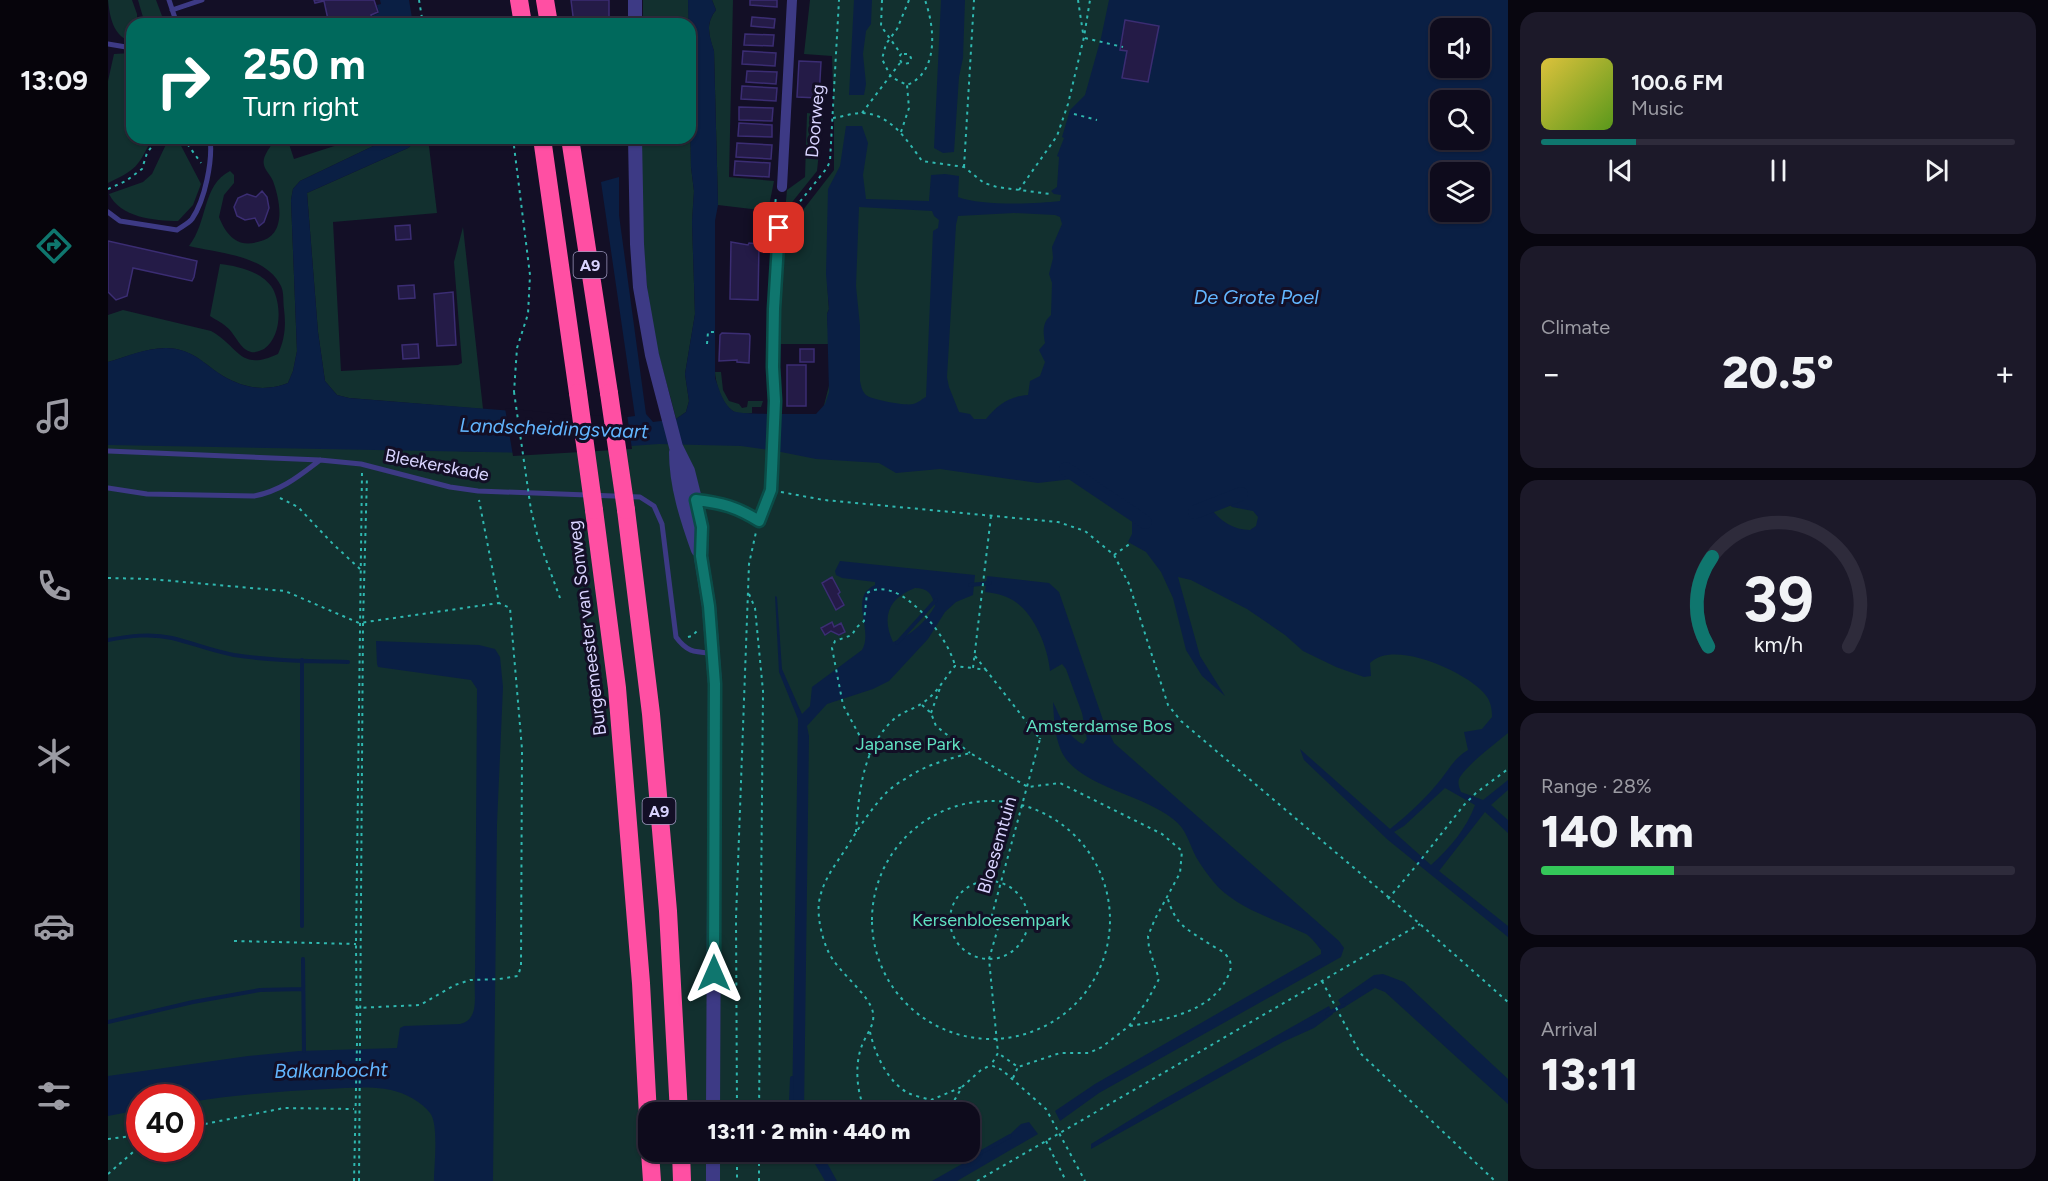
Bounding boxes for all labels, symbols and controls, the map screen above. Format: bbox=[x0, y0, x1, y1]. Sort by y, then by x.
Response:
map controls bbox=[1430, 18, 1490, 222]
button: sound bbox=[1430, 18, 1490, 78]
text: 250 m bbox=[243, 39, 366, 90]
icon: right bbox=[144, 42, 222, 120]
text: 13:09 bbox=[20, 64, 88, 97]
text: 100.6 FM bbox=[1631, 69, 1723, 96]
street label: Doorweg bbox=[801, 83, 829, 159]
text: Turn right bbox=[243, 90, 359, 123]
button: search bbox=[1430, 90, 1490, 150]
text: Music bbox=[1631, 96, 1684, 120]
icon: previous bbox=[1604, 154, 1637, 187]
icon: pause bbox=[1762, 154, 1795, 187]
icon: next bbox=[1920, 154, 1953, 187]
button: layers bbox=[1430, 162, 1490, 222]
pin bbox=[753, 202, 804, 253]
icon: arrive bbox=[762, 211, 795, 244]
icon: directions bbox=[33, 225, 75, 267]
road number: A9 bbox=[574, 252, 606, 278]
water label: De Grote Poel bbox=[1193, 285, 1319, 309]
text: Climate bbox=[1541, 315, 1610, 339]
text: 20.5° bbox=[1722, 345, 1834, 399]
text: − bbox=[1541, 354, 1562, 393]
text: + bbox=[1994, 354, 2015, 393]
icon: music bbox=[33, 395, 75, 437]
water label: Landscheidingsvaart bbox=[459, 413, 649, 443]
street label: Bleekerskade bbox=[383, 444, 491, 486]
street label: Burgemeester van Sonweg bbox=[563, 519, 611, 737]
text: 39 bbox=[1743, 563, 1813, 638]
icon: phone bbox=[33, 565, 75, 607]
text: km/h bbox=[1754, 633, 1802, 658]
park label: Amsterdamse Bos bbox=[1026, 715, 1172, 737]
park label: Japanse Park bbox=[855, 733, 961, 755]
icon: climate bbox=[33, 735, 75, 777]
text: Range · 28% bbox=[1541, 774, 1652, 798]
street label: Bloesemtuin bbox=[973, 794, 1021, 896]
road number: A9 bbox=[642, 798, 676, 824]
text: 140 km bbox=[1541, 804, 1694, 858]
icon: car bbox=[33, 905, 75, 947]
park label: Kersenbloesempark bbox=[912, 909, 1070, 931]
position arrow bbox=[682, 941, 746, 1005]
text: Arrival bbox=[1541, 1017, 1597, 1041]
text: 13:11 bbox=[1541, 1047, 1638, 1101]
water label: Balkanbocht bbox=[274, 1057, 388, 1083]
icon: filters bbox=[33, 1075, 75, 1117]
speed limit sign: 40 bbox=[126, 1084, 204, 1162]
text: 13:11 · 2 min · 440 m bbox=[708, 1118, 910, 1145]

